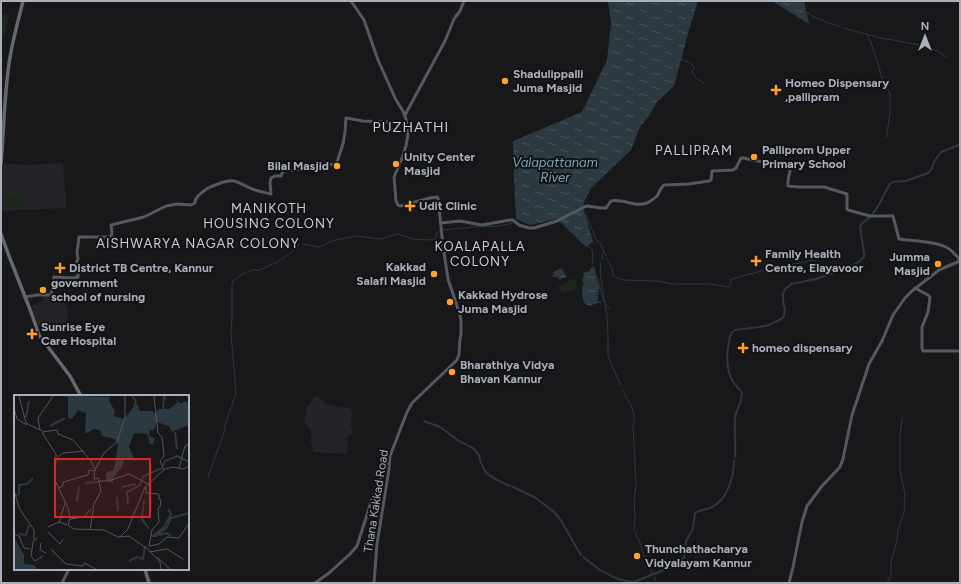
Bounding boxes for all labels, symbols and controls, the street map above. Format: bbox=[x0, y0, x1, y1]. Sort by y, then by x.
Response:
north arrow bbox=[905, 16, 945, 56]
text: N bbox=[921, 20, 929, 33]
place label: Shadulippalli Juma Masjid bbox=[513, 67, 583, 95]
marker: Shadulippalli Juma Masjid bbox=[500, 76, 510, 86]
place label: Homeo Dispensary ,pallipram bbox=[785, 76, 889, 104]
marker: Homeo Dispensary ,pallipram bbox=[770, 84, 782, 96]
district label: PUZHATHI bbox=[373, 119, 449, 136]
district label: PALLIPRAM bbox=[655, 143, 733, 158]
place label: Palliprom Upper Primary School bbox=[762, 143, 851, 171]
place label: Unity Center Masjid bbox=[404, 150, 476, 178]
marker: Palliprom Upper Primary School bbox=[749, 152, 759, 162]
water label: Valapattanam River bbox=[512, 155, 598, 185]
place label: Bilal Masjid bbox=[267, 159, 329, 173]
marker: Unity Center Masjid bbox=[391, 159, 401, 169]
marker: Bilal Masjid bbox=[332, 161, 342, 171]
place label: Udit Clinic bbox=[419, 199, 477, 213]
marker: Udit Clinic bbox=[404, 200, 416, 212]
district label: MANIKOTH HOUSING COLONY bbox=[203, 201, 335, 231]
district label: AISHWARYA NAGAR COLONY bbox=[96, 236, 300, 251]
district label: KOALAPALLA COLONY bbox=[434, 239, 526, 269]
place label: Family Health Centre, Elayavoor bbox=[765, 247, 864, 275]
place label: Jumma Masjid bbox=[889, 250, 930, 278]
marker: Family Health Centre, Elayavoor bbox=[750, 255, 762, 267]
marker: Jumma Masjid bbox=[933, 259, 943, 269]
place label: Kakkad Salafi Masjid bbox=[356, 260, 426, 288]
place label: District TB Centre, Kannur bbox=[69, 261, 214, 275]
marker: District TB Centre, Kannur bbox=[54, 262, 66, 274]
marker: Kakkad Salafi Masjid bbox=[429, 269, 439, 279]
place label: government school of nursing bbox=[51, 276, 145, 304]
marker: government school of nursing bbox=[38, 285, 48, 295]
place label: Kakkad Hydrose Juma Masjid bbox=[458, 288, 548, 316]
marker: Kakkad Hydrose Juma Masjid bbox=[445, 297, 455, 307]
place label: Sunrise Eye Care Hospital bbox=[41, 320, 116, 348]
marker: Sunrise Eye Care Hospital bbox=[26, 328, 38, 340]
place label: homeo dispensary bbox=[752, 341, 853, 355]
marker: homeo dispensary bbox=[737, 342, 749, 354]
place label: Bharathiya Vidya Bhavan Kannur bbox=[460, 358, 554, 386]
marker: Bharathiya Vidya Bhavan Kannur bbox=[447, 367, 457, 377]
inset map bbox=[14, 395, 189, 570]
street label: Thana Kakkad Road bbox=[361, 449, 391, 553]
place label: Thunchathacharya Vidyalayam Kannur bbox=[645, 542, 752, 570]
marker: Thunchathacharya Vidyalayam Kannur bbox=[632, 551, 642, 561]

